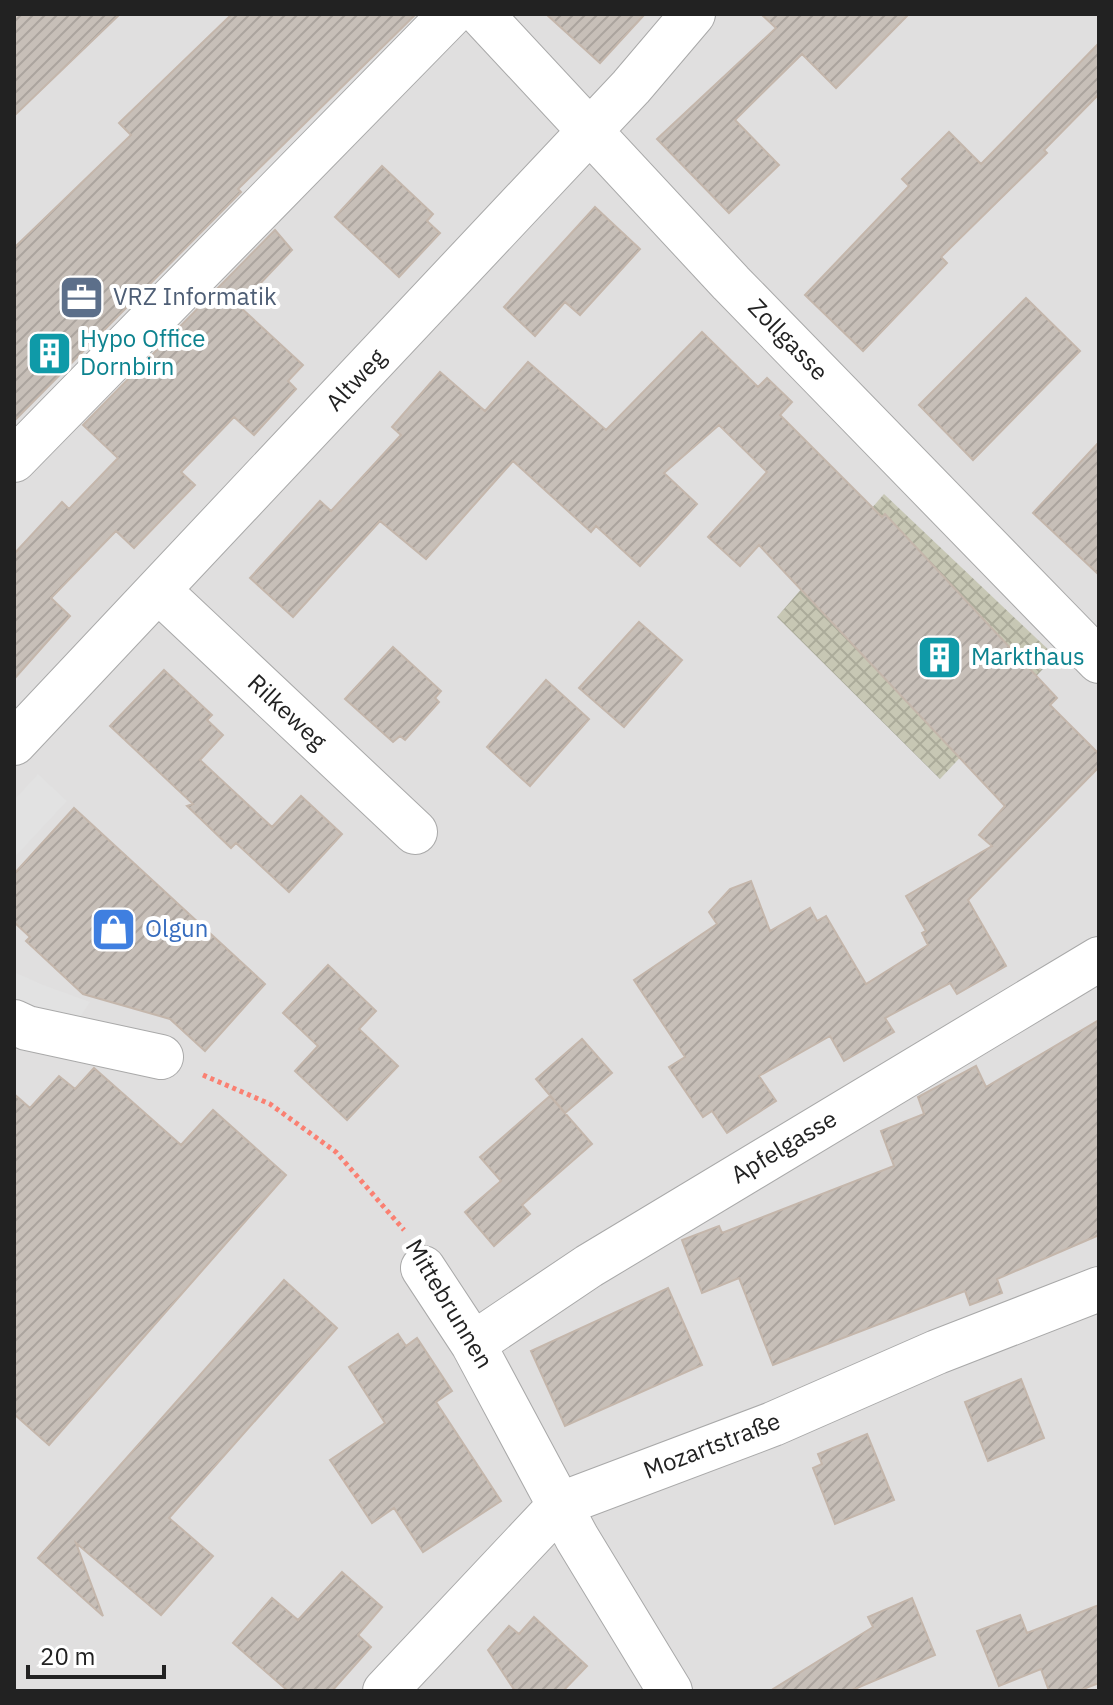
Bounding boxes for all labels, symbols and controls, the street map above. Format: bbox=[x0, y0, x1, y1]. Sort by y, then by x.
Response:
office icon: VRZ Informatik bbox=[58, 273, 106, 321]
place label: VRZ Informatik bbox=[113, 280, 277, 312]
street label: Zollgasse bbox=[742, 292, 836, 387]
place label: Hypo Office Dornbirn bbox=[80, 322, 205, 382]
building icon: Hypo Office Dornbirn bbox=[25, 329, 73, 377]
street label: Altweg bbox=[318, 341, 393, 417]
building icon: Markthaus bbox=[916, 633, 964, 681]
place label: Markthaus bbox=[971, 640, 1085, 672]
street label: Rilkeweg bbox=[241, 666, 334, 756]
shop icon: Olgun bbox=[90, 905, 138, 953]
place label: Olgun bbox=[145, 912, 208, 944]
street label: Apfelgasse bbox=[725, 1102, 842, 1190]
street label: Mittebrunnen bbox=[399, 1233, 501, 1374]
street label: Mozartstraße bbox=[639, 1404, 785, 1486]
scale bar bbox=[28, 1629, 164, 1679]
text: 20 m bbox=[40, 1640, 95, 1672]

